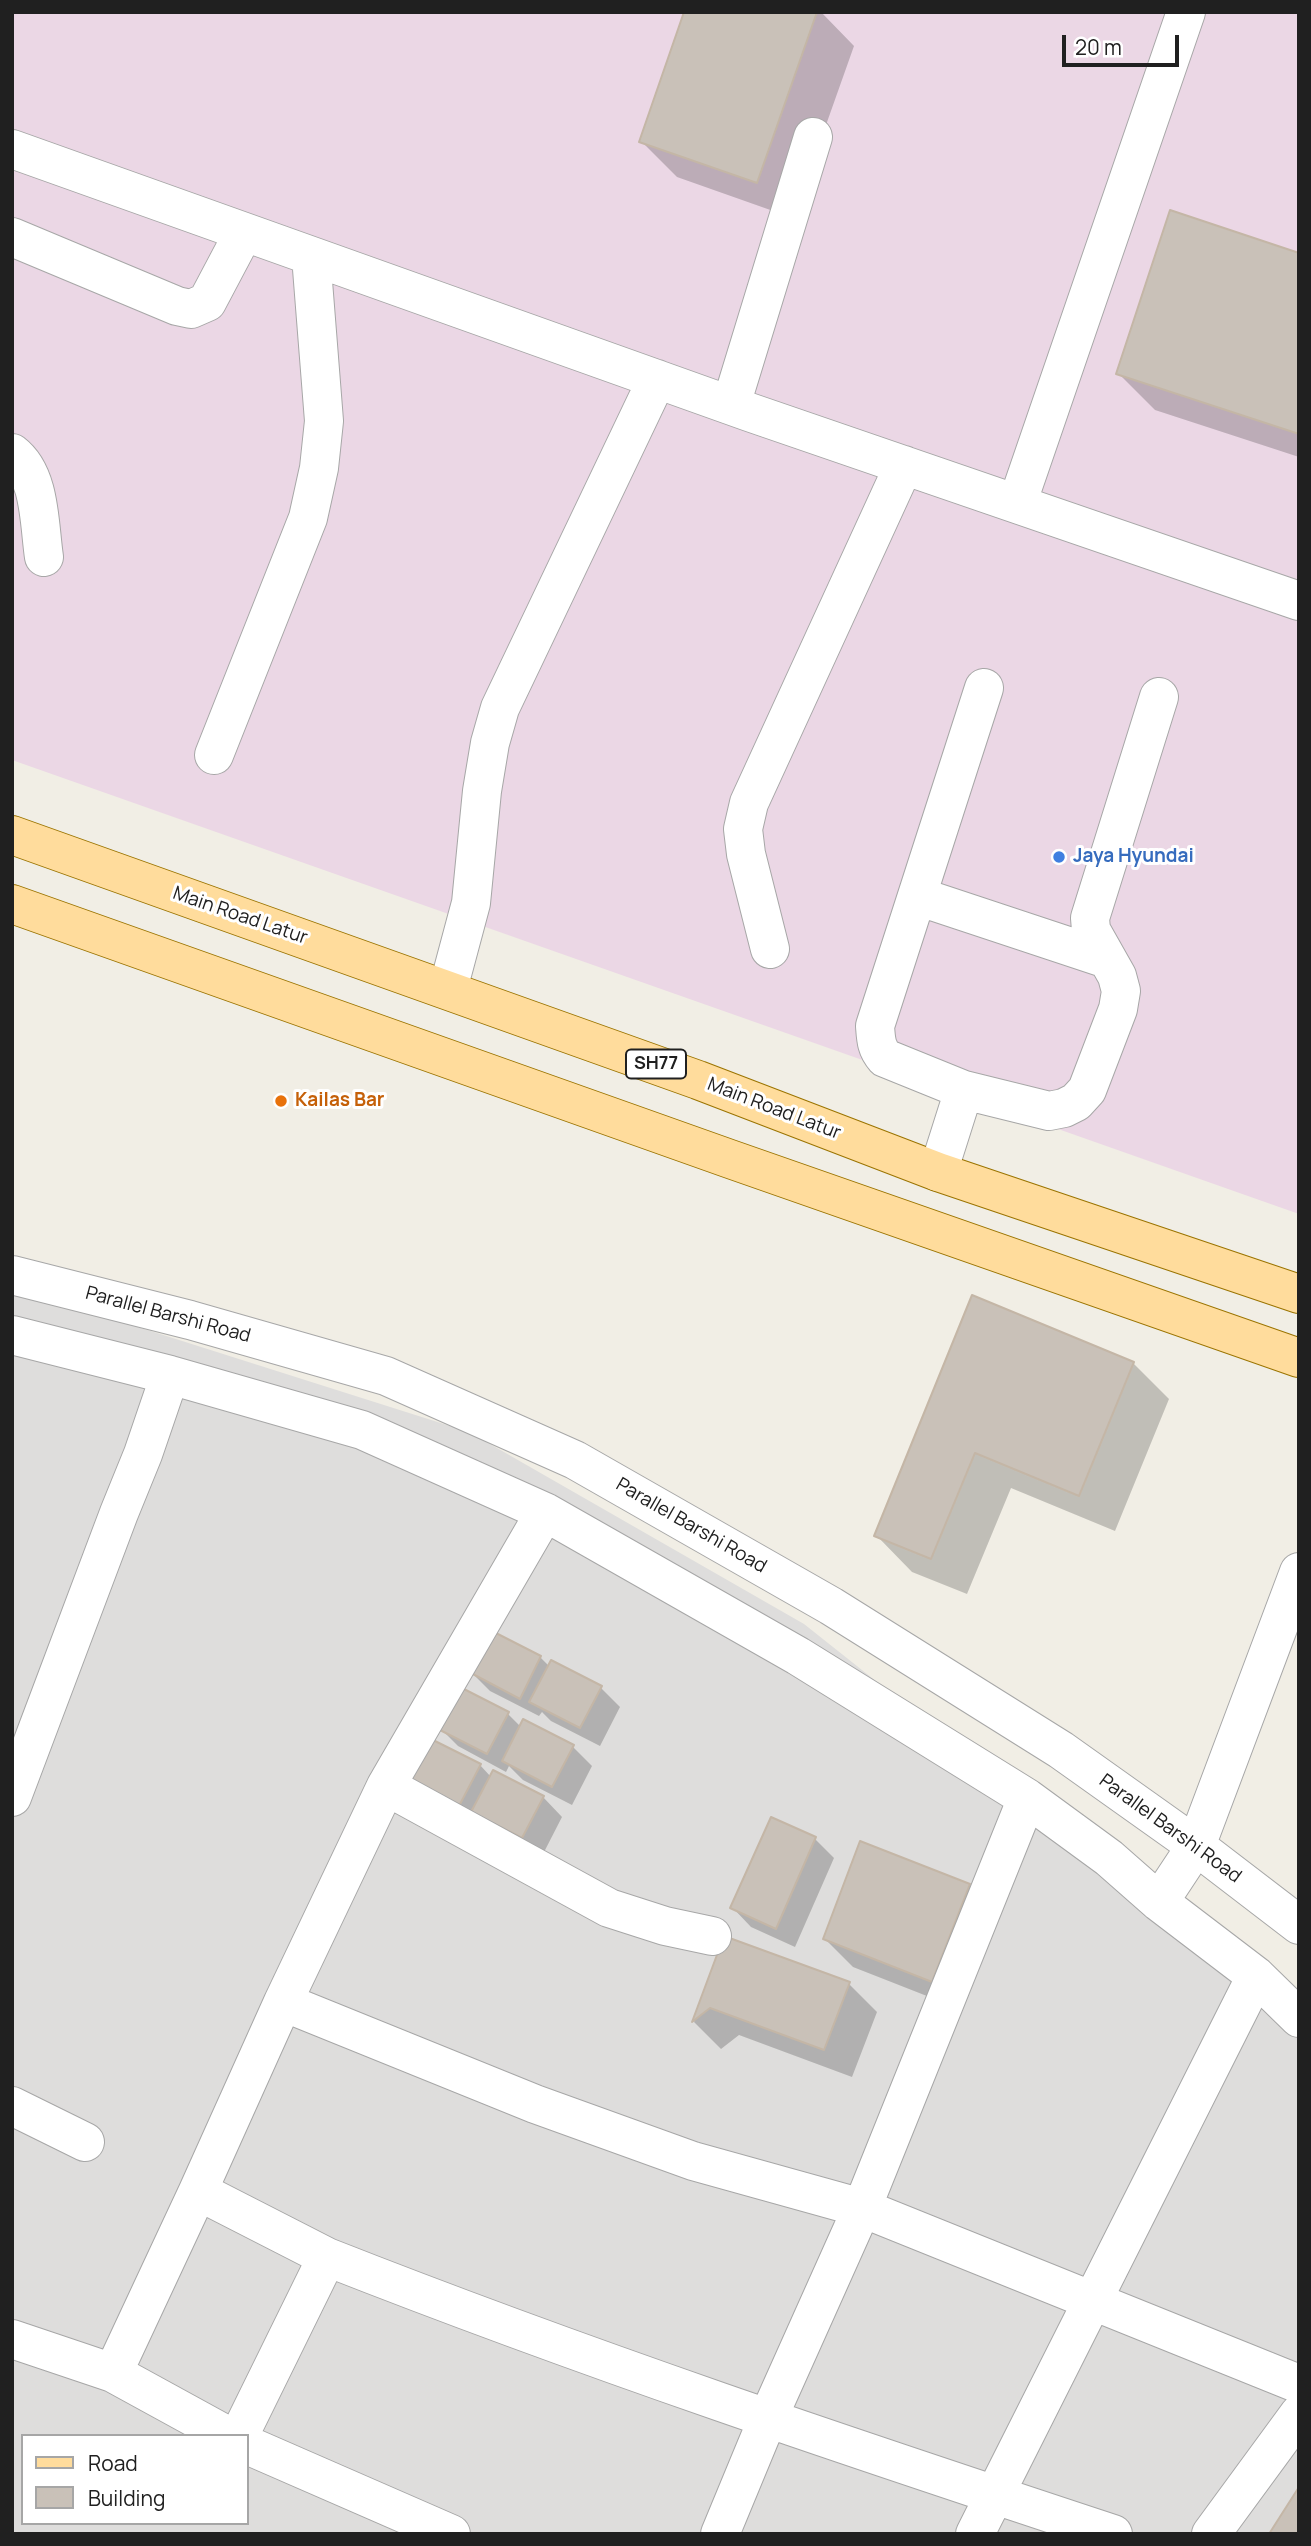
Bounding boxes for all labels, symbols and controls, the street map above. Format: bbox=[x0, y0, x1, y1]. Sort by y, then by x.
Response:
scale bar bbox=[1066, 21, 1183, 65]
text: 20 m bbox=[1075, 33, 1122, 61]
place label: Jaya Hyundai bbox=[1073, 846, 1194, 868]
marker: Jaya Hyundai bbox=[1051, 849, 1067, 865]
street label: Main Road Latur bbox=[170, 882, 310, 950]
road number: SH77 bbox=[626, 1050, 686, 1078]
street label: Main Road Latur bbox=[704, 1073, 844, 1145]
place label: Kailas Bar bbox=[295, 1090, 384, 1112]
marker: Kailas Bar bbox=[273, 1093, 289, 1109]
street label: Parallel Barshi Road bbox=[83, 1282, 253, 1348]
street label: Parallel Barshi Road bbox=[612, 1474, 770, 1578]
street label: Parallel Barshi Road bbox=[1095, 1770, 1245, 1888]
legend bbox=[21, 2434, 248, 2525]
text: Road bbox=[88, 2449, 138, 2477]
text: Building bbox=[88, 2484, 165, 2512]

